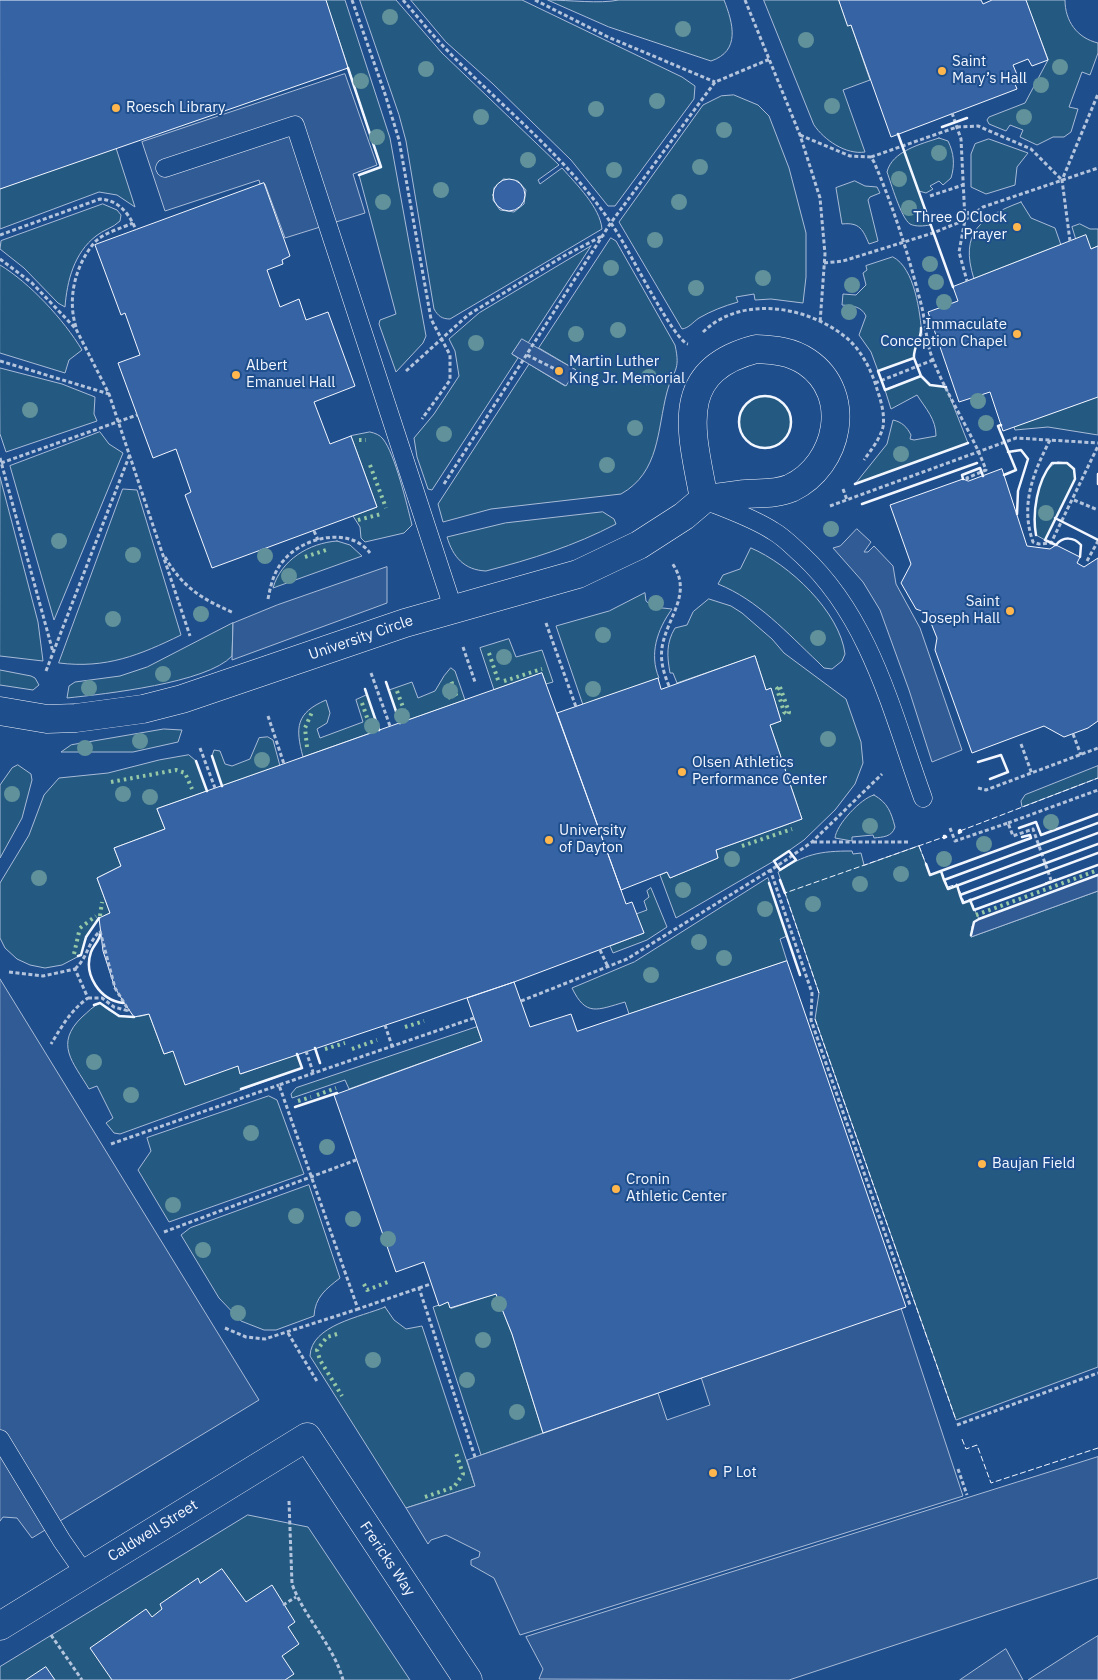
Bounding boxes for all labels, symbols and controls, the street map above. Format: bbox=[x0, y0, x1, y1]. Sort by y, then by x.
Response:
place label: Saint Mary’s Hall bbox=[952, 53, 1027, 88]
marker: Saint Mary’s Hall bbox=[936, 65, 948, 77]
place label: Roesch Library bbox=[126, 99, 225, 117]
marker: Roesch Library bbox=[110, 102, 122, 114]
place label: Three O'Clock Prayer bbox=[913, 209, 1007, 244]
marker: Three O'Clock Prayer bbox=[1011, 221, 1023, 233]
place label: Immaculate Conception Chapel bbox=[880, 316, 1007, 351]
marker: Immaculate Conception Chapel bbox=[1011, 328, 1023, 340]
place label: Martin Luther King Jr. Memorial bbox=[569, 353, 685, 388]
place label: Albert Emanuel Hall bbox=[246, 357, 335, 392]
marker: Martin Luther King Jr. Memorial bbox=[553, 365, 565, 377]
marker: Albert Emanuel Hall bbox=[230, 369, 242, 381]
place label: Saint Joseph Hall bbox=[921, 593, 1000, 628]
marker: Saint Joseph Hall bbox=[1004, 605, 1016, 617]
street label: University Circle bbox=[306, 612, 416, 664]
place label: Olsen Athletics Performance Center bbox=[692, 754, 827, 789]
marker: Olsen Athletics Performance Center bbox=[676, 766, 688, 778]
place label: University of Dayton bbox=[559, 822, 626, 857]
marker: University of Dayton bbox=[543, 834, 555, 846]
place label: Baujan Field bbox=[992, 1155, 1075, 1173]
marker: Baujan Field bbox=[976, 1158, 988, 1170]
place label: Cronin Athletic Center bbox=[626, 1171, 727, 1206]
marker: Cronin Athletic Center bbox=[610, 1183, 622, 1195]
place label: P Lot bbox=[723, 1464, 757, 1482]
marker: P Lot bbox=[707, 1467, 719, 1479]
street label: Caldwell Street bbox=[105, 1496, 201, 1566]
street label: Frericks Way bbox=[356, 1518, 418, 1600]

